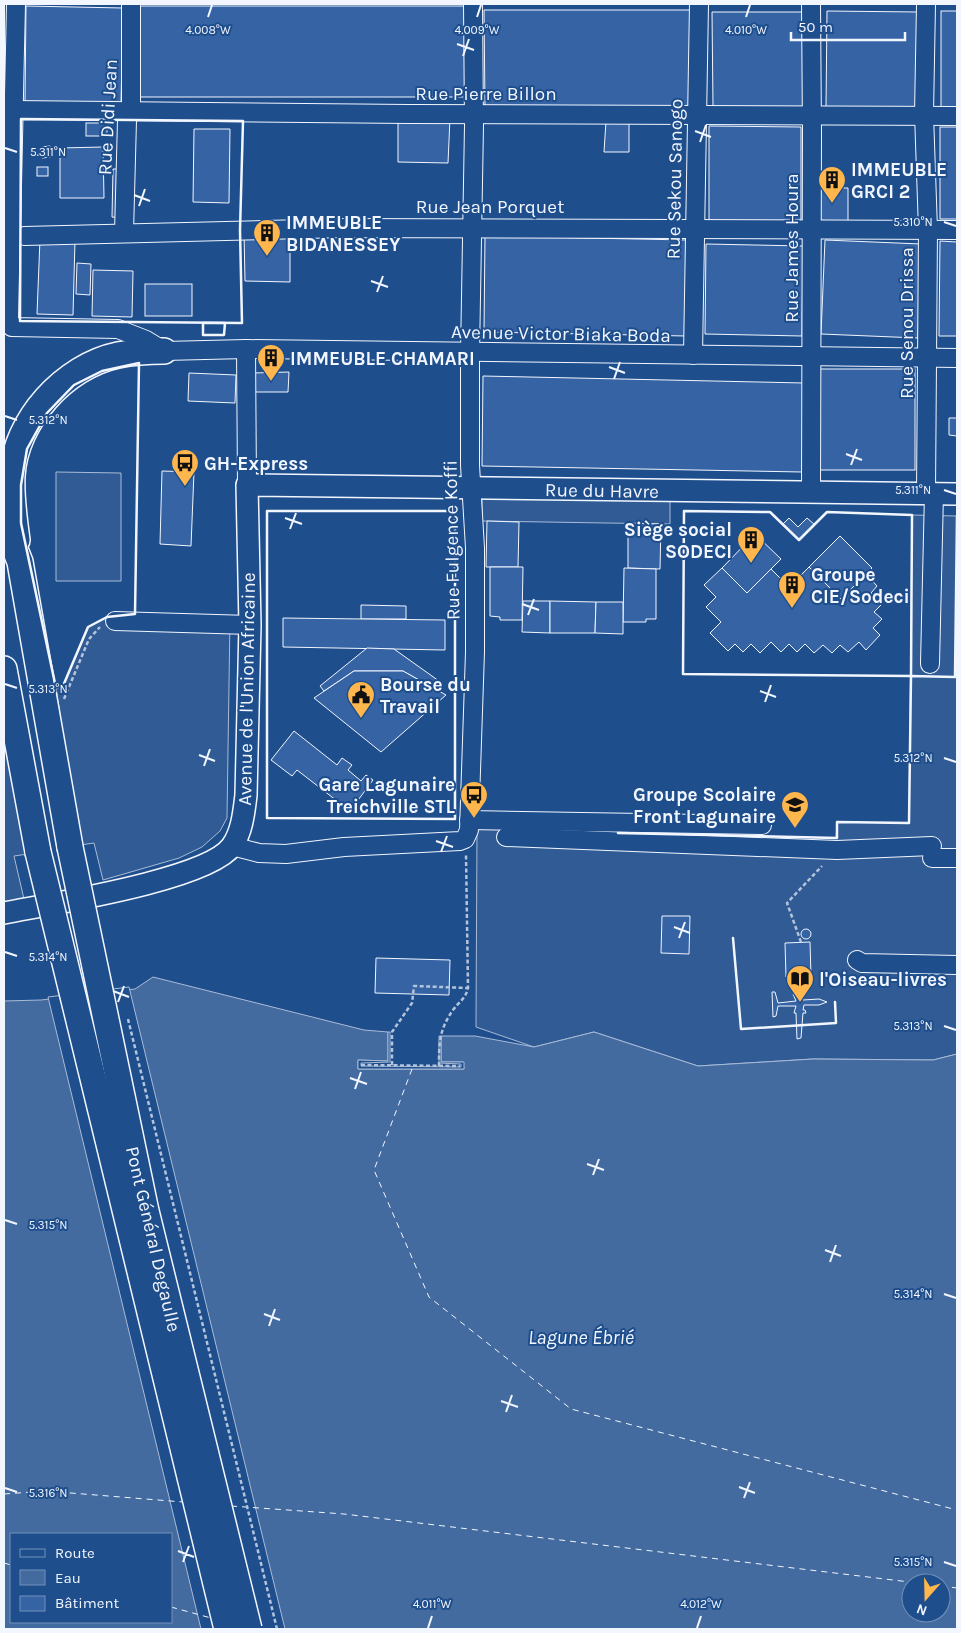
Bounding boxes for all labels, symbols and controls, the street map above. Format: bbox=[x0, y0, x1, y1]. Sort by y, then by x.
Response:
scale bar bbox=[791, 10, 905, 42]
text: 50 m bbox=[798, 18, 833, 36]
text: 4.008°W bbox=[185, 23, 231, 37]
text: 4.009°W bbox=[455, 23, 500, 37]
text: 4.010°W bbox=[725, 23, 767, 37]
street label: Rue Didi Jean bbox=[94, 58, 122, 176]
street label: Rue Pierre Billon bbox=[415, 83, 557, 105]
street label: Rue Sekou Sanogo bbox=[663, 99, 687, 260]
text: 5.311°N bbox=[30, 145, 66, 159]
place label: IMMEUBLE GRCI 2 bbox=[851, 159, 947, 203]
building icon: IMMEUBLE GRCI 2 bbox=[817, 165, 847, 204]
street label: Rue James Houra bbox=[781, 173, 803, 323]
street label: Rue Jean Porquet bbox=[416, 196, 564, 218]
place label: IMMEUBLE BIDANESSEY bbox=[286, 212, 400, 256]
text: 5.310°N bbox=[893, 215, 933, 229]
building icon: IMMEUBLE BIDANESSEY bbox=[252, 218, 282, 257]
street label: Rue Senou Drissa bbox=[896, 247, 918, 399]
street label: Avenue Victor Biaka Boda bbox=[451, 321, 671, 347]
building icon: IMMEUBLE CHAMARI bbox=[256, 343, 286, 382]
place label: IMMEUBLE CHAMARI bbox=[290, 348, 475, 370]
text: 5.312°N bbox=[28, 413, 68, 427]
bus stop icon: GH-Express bbox=[170, 448, 200, 487]
place label: GH-Express bbox=[204, 453, 308, 475]
street label: Rue Fulgence Koffi bbox=[440, 460, 464, 620]
street label: Rue du Havre bbox=[545, 479, 659, 503]
text: 5.311°N bbox=[895, 483, 931, 497]
place label: Siège social SODECI bbox=[624, 519, 732, 563]
building icon: Siège social SODECI bbox=[736, 525, 766, 564]
place label: Groupe CIE/Sodeci bbox=[811, 564, 910, 608]
building icon: Groupe CIE/Sodeci bbox=[777, 570, 807, 609]
street label: Avenue de l'Union Africaine bbox=[234, 572, 260, 806]
place label: Bourse du Travail bbox=[380, 674, 471, 718]
public building icon: Bourse du Travail bbox=[346, 680, 376, 719]
text: 5.313°N bbox=[28, 682, 68, 696]
text: 5.312°N bbox=[893, 751, 933, 765]
place label: Gare Lagunaire Treichville STL bbox=[319, 774, 456, 818]
bus stop icon: Gare Lagunaire Treichville STL bbox=[459, 780, 489, 819]
place label: Groupe Scolaire Front Lagunaire bbox=[633, 784, 776, 828]
school or university icon: Groupe Scolaire Front Lagunaire bbox=[780, 790, 810, 829]
text: 5.314°N bbox=[29, 950, 67, 964]
library icon: l'Oiseau-livres bbox=[785, 964, 815, 1003]
place label: l'Oiseau-livres bbox=[819, 969, 947, 991]
text: 5.313°N bbox=[893, 1019, 933, 1033]
street label: Pont Général Degaulle bbox=[121, 1144, 185, 1334]
text: 5.315°N bbox=[28, 1218, 68, 1232]
text: 5.314°N bbox=[894, 1287, 932, 1301]
water label: Lagune Ébrié bbox=[528, 1325, 635, 1349]
text: 5.316°N bbox=[28, 1486, 68, 1500]
legend bbox=[10, 1533, 172, 1623]
text: Route bbox=[55, 1544, 95, 1562]
text: 5.315°N bbox=[893, 1555, 933, 1569]
text: Eau bbox=[55, 1569, 81, 1587]
north arrow bbox=[901, 1573, 951, 1623]
text: Bâtiment bbox=[55, 1594, 119, 1612]
text: 4.011°W bbox=[413, 1597, 452, 1611]
text: 4.012°W bbox=[680, 1597, 722, 1611]
text: N bbox=[914, 1600, 929, 1619]

